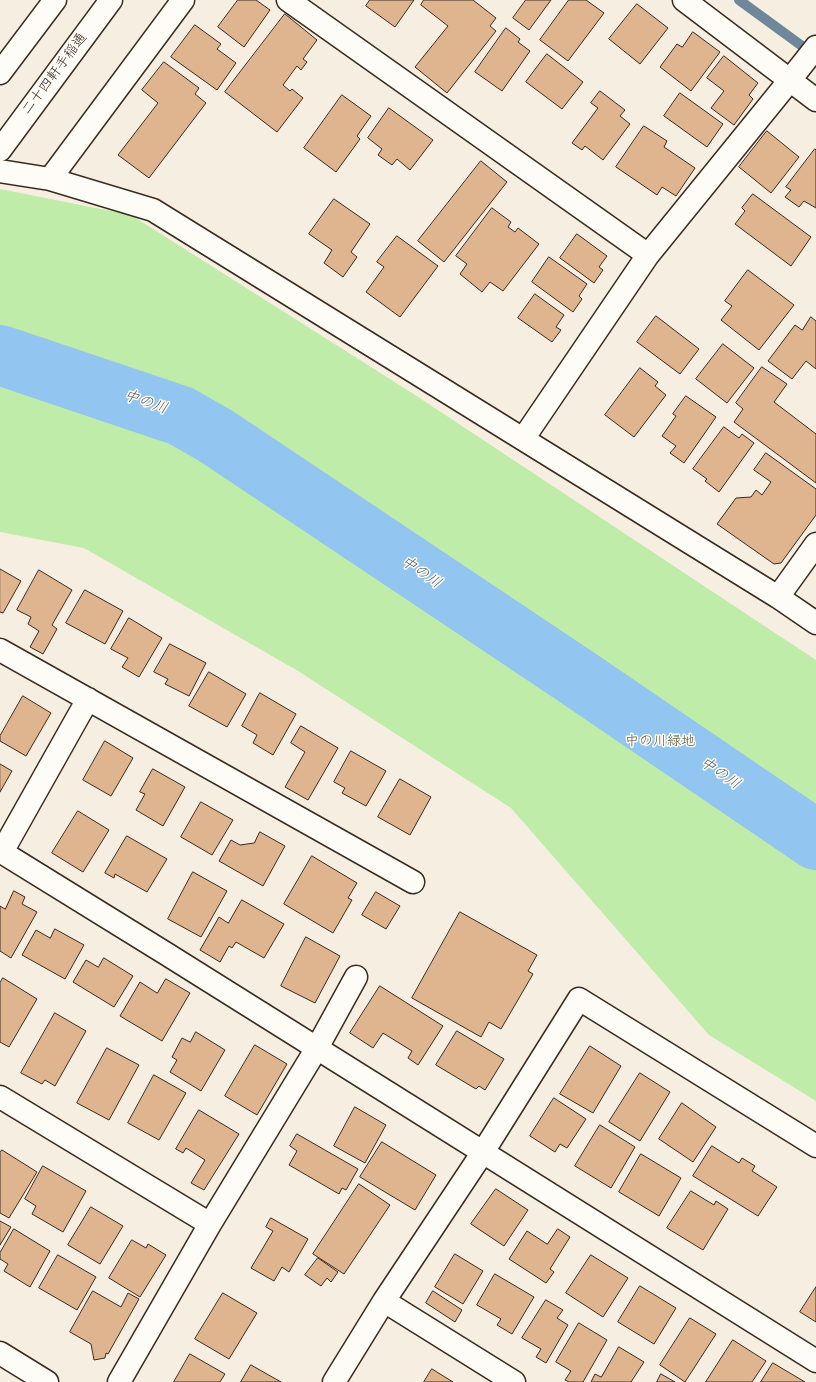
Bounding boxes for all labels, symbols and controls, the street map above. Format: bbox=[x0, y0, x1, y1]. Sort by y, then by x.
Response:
street label: 二十四軒手稲通 bbox=[20, 31, 92, 119]
water label: 中の川 bbox=[121, 388, 169, 420]
water label: 中の川 bbox=[396, 554, 444, 594]
park label: 中の川緑地 bbox=[625, 735, 695, 751]
water label: 中の川 bbox=[695, 755, 743, 795]

